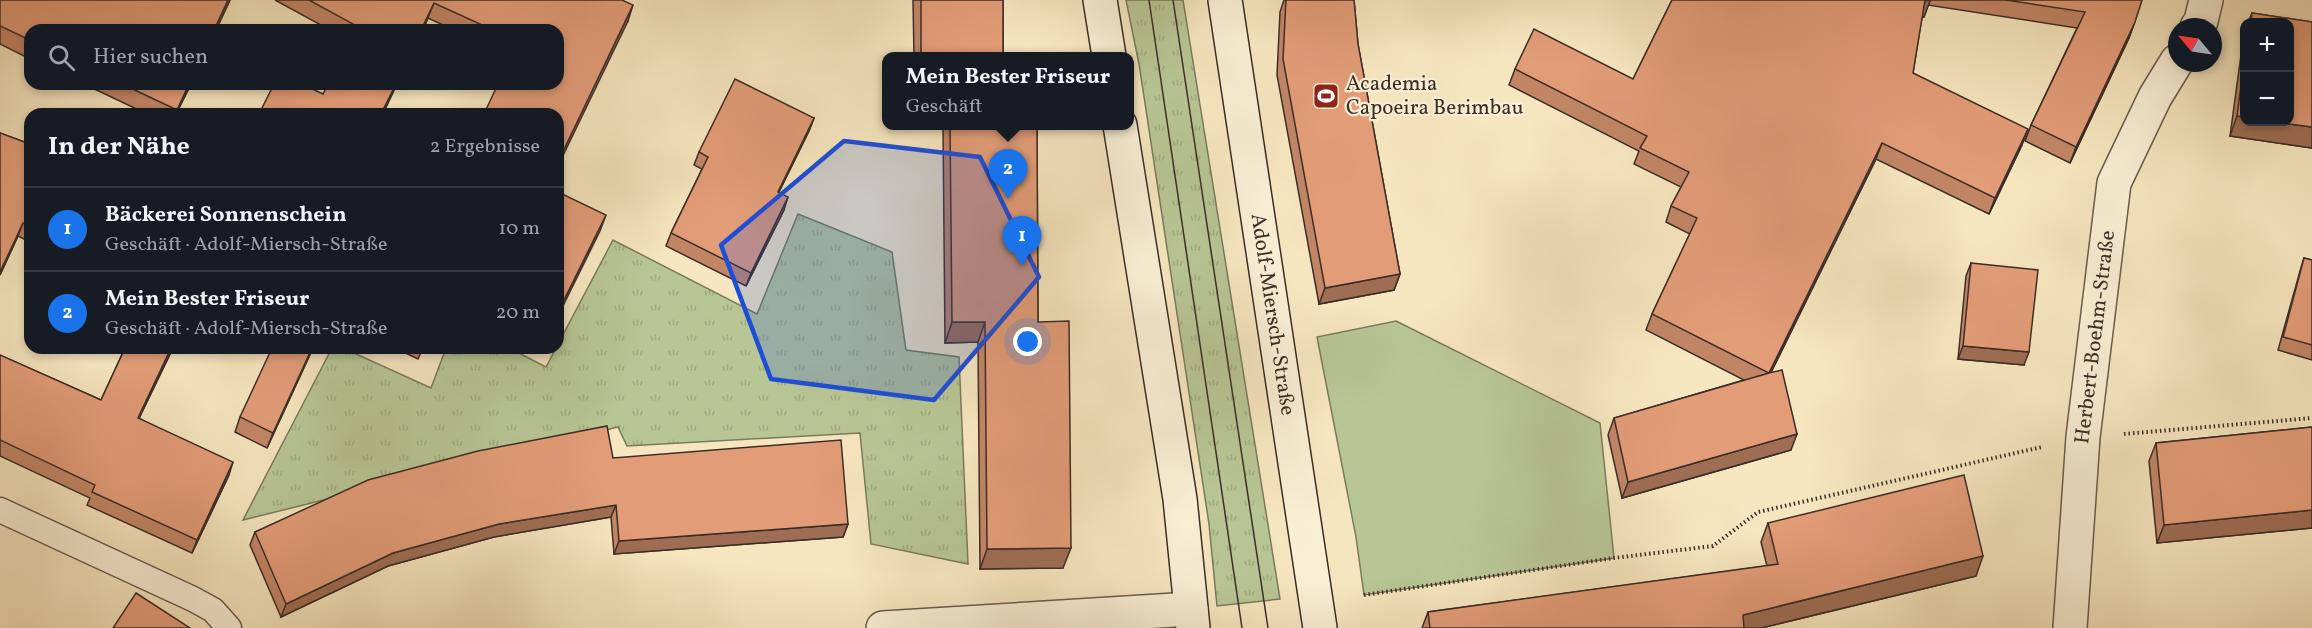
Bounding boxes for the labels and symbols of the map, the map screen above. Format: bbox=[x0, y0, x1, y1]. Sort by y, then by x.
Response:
north arrow bbox=[2168, 18, 2222, 72]
place label: Academia Capoeira Berimbau bbox=[1346, 70, 1524, 123]
sports icon: Academia Capoeira Berimbau bbox=[1311, 81, 1341, 111]
pin: 2 bbox=[988, 150, 1028, 199]
street label: Adolf-Miersch-Straße bbox=[1243, 212, 1302, 417]
pin: 1 bbox=[1002, 216, 1042, 266]
street label: Herbert-Boehm-Straße bbox=[2068, 229, 2123, 446]
your location bbox=[1013, 327, 1042, 356]

